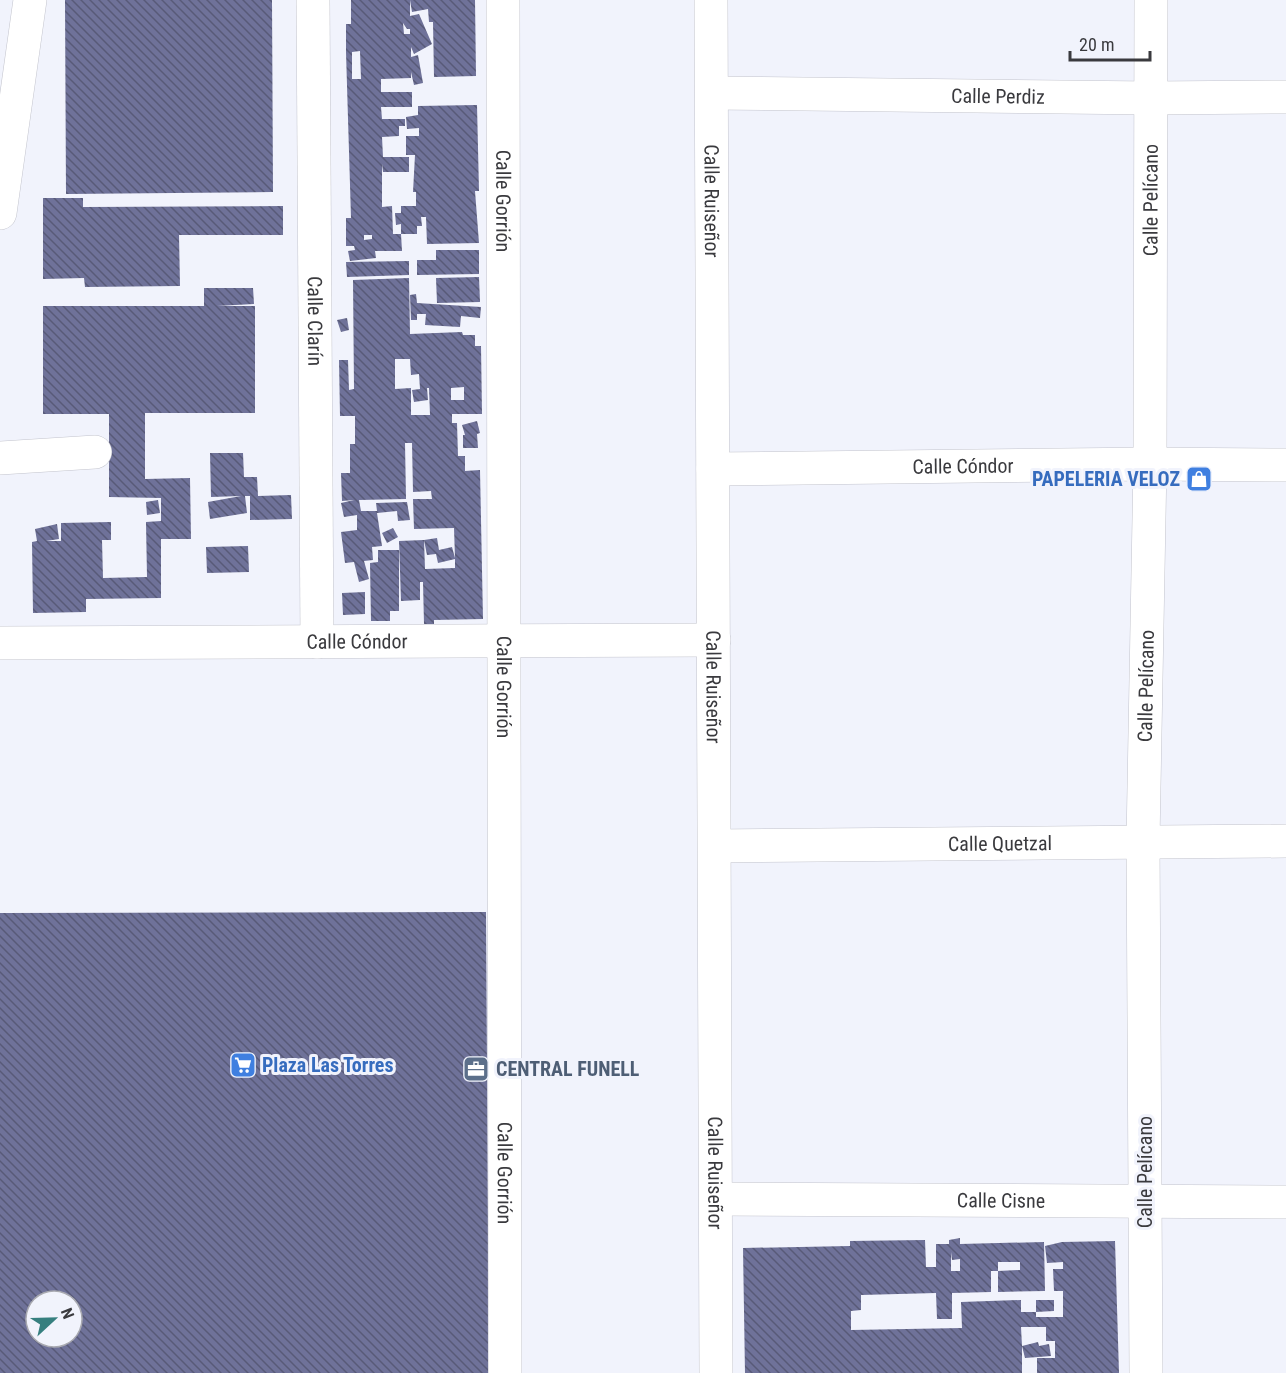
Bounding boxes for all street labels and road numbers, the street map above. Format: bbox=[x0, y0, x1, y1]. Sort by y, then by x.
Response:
street label: Calle Perdiz bbox=[951, 84, 1045, 109]
street label: Calle Ruiseñor bbox=[700, 144, 724, 258]
street label: Calle Pelícano bbox=[1138, 144, 1163, 256]
street label: Calle Gorrión bbox=[491, 150, 515, 252]
street label: Calle Clarín bbox=[303, 276, 327, 366]
street label: Calle Cóndor bbox=[912, 454, 1014, 479]
street label: Calle Cóndor bbox=[306, 629, 408, 654]
street label: Calle Ruiseñor bbox=[701, 630, 726, 744]
street label: Calle Pelícano bbox=[1133, 630, 1159, 742]
street label: Calle Gorrión bbox=[492, 636, 516, 738]
street label: Calle Quetzal bbox=[948, 831, 1052, 856]
street label: Calle Ruiseñor bbox=[703, 1116, 727, 1230]
street label: Calle Pelícano bbox=[1133, 1116, 1157, 1228]
street label: Calle Gorrión bbox=[493, 1122, 517, 1224]
street label: Calle Cisne bbox=[957, 1188, 1045, 1213]

